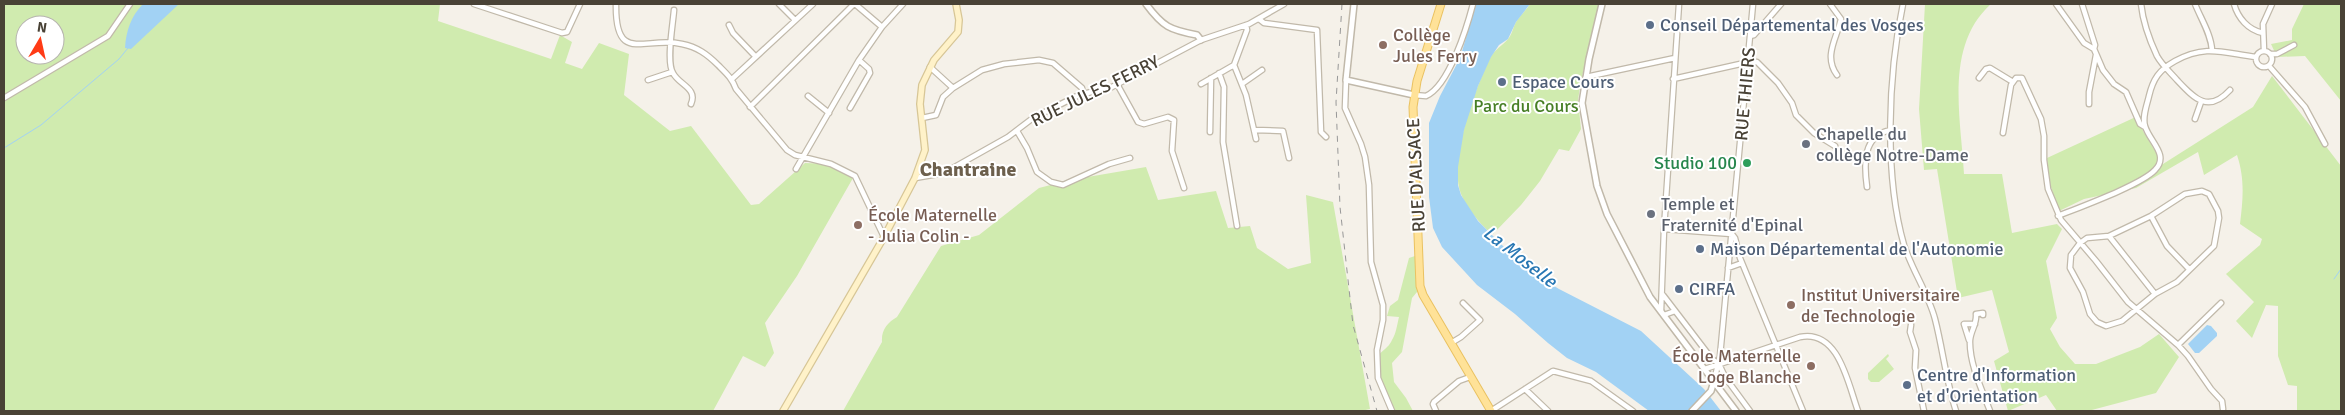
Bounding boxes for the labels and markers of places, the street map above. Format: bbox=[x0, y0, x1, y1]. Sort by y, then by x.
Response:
place label: Conseil Départemental des Vosges bbox=[1660, 14, 1924, 36]
marker: Conseil Départemental des Vosges bbox=[1644, 19, 1656, 31]
place label: Collège Jules Ferry bbox=[1393, 24, 1477, 67]
marker: Collège Jules Ferry bbox=[1377, 39, 1389, 51]
place label: Espace Cours bbox=[1512, 71, 1615, 93]
marker: Espace Cours bbox=[1496, 76, 1508, 88]
place label: Chapelle du collège Notre-Dame bbox=[1816, 123, 1969, 166]
marker: Chapelle du collège Notre-Dame bbox=[1800, 138, 1812, 150]
place label: Studio 100 bbox=[1654, 152, 1737, 174]
marker: Studio 100 bbox=[1741, 157, 1753, 169]
place label: Temple et Fraternité d'Epinal bbox=[1661, 193, 1803, 236]
place label: École Maternelle - Julia Colin - bbox=[868, 204, 997, 247]
marker: Temple et Fraternité d'Epinal bbox=[1645, 208, 1657, 220]
marker: École Maternelle - Julia Colin - bbox=[852, 219, 864, 231]
place label: Maison Départemental de l'Autonomie bbox=[1710, 238, 2003, 260]
marker: Maison Départemental de l'Autonomie bbox=[1694, 243, 1706, 255]
place label: CIRFA bbox=[1689, 278, 1735, 300]
marker: CIRFA bbox=[1673, 283, 1685, 295]
place label: Institut Universitaire de Technologie bbox=[1801, 284, 1960, 327]
marker: Institut Universitaire de Technologie bbox=[1785, 299, 1797, 311]
place label: École Maternelle Loge Blanche bbox=[1672, 345, 1801, 388]
marker: École Maternelle Loge Blanche bbox=[1805, 360, 1817, 372]
place label: Centre d'Information et d'Orientation bbox=[1917, 364, 2076, 407]
marker: Centre d'Information et d'Orientation bbox=[1901, 379, 1913, 391]

